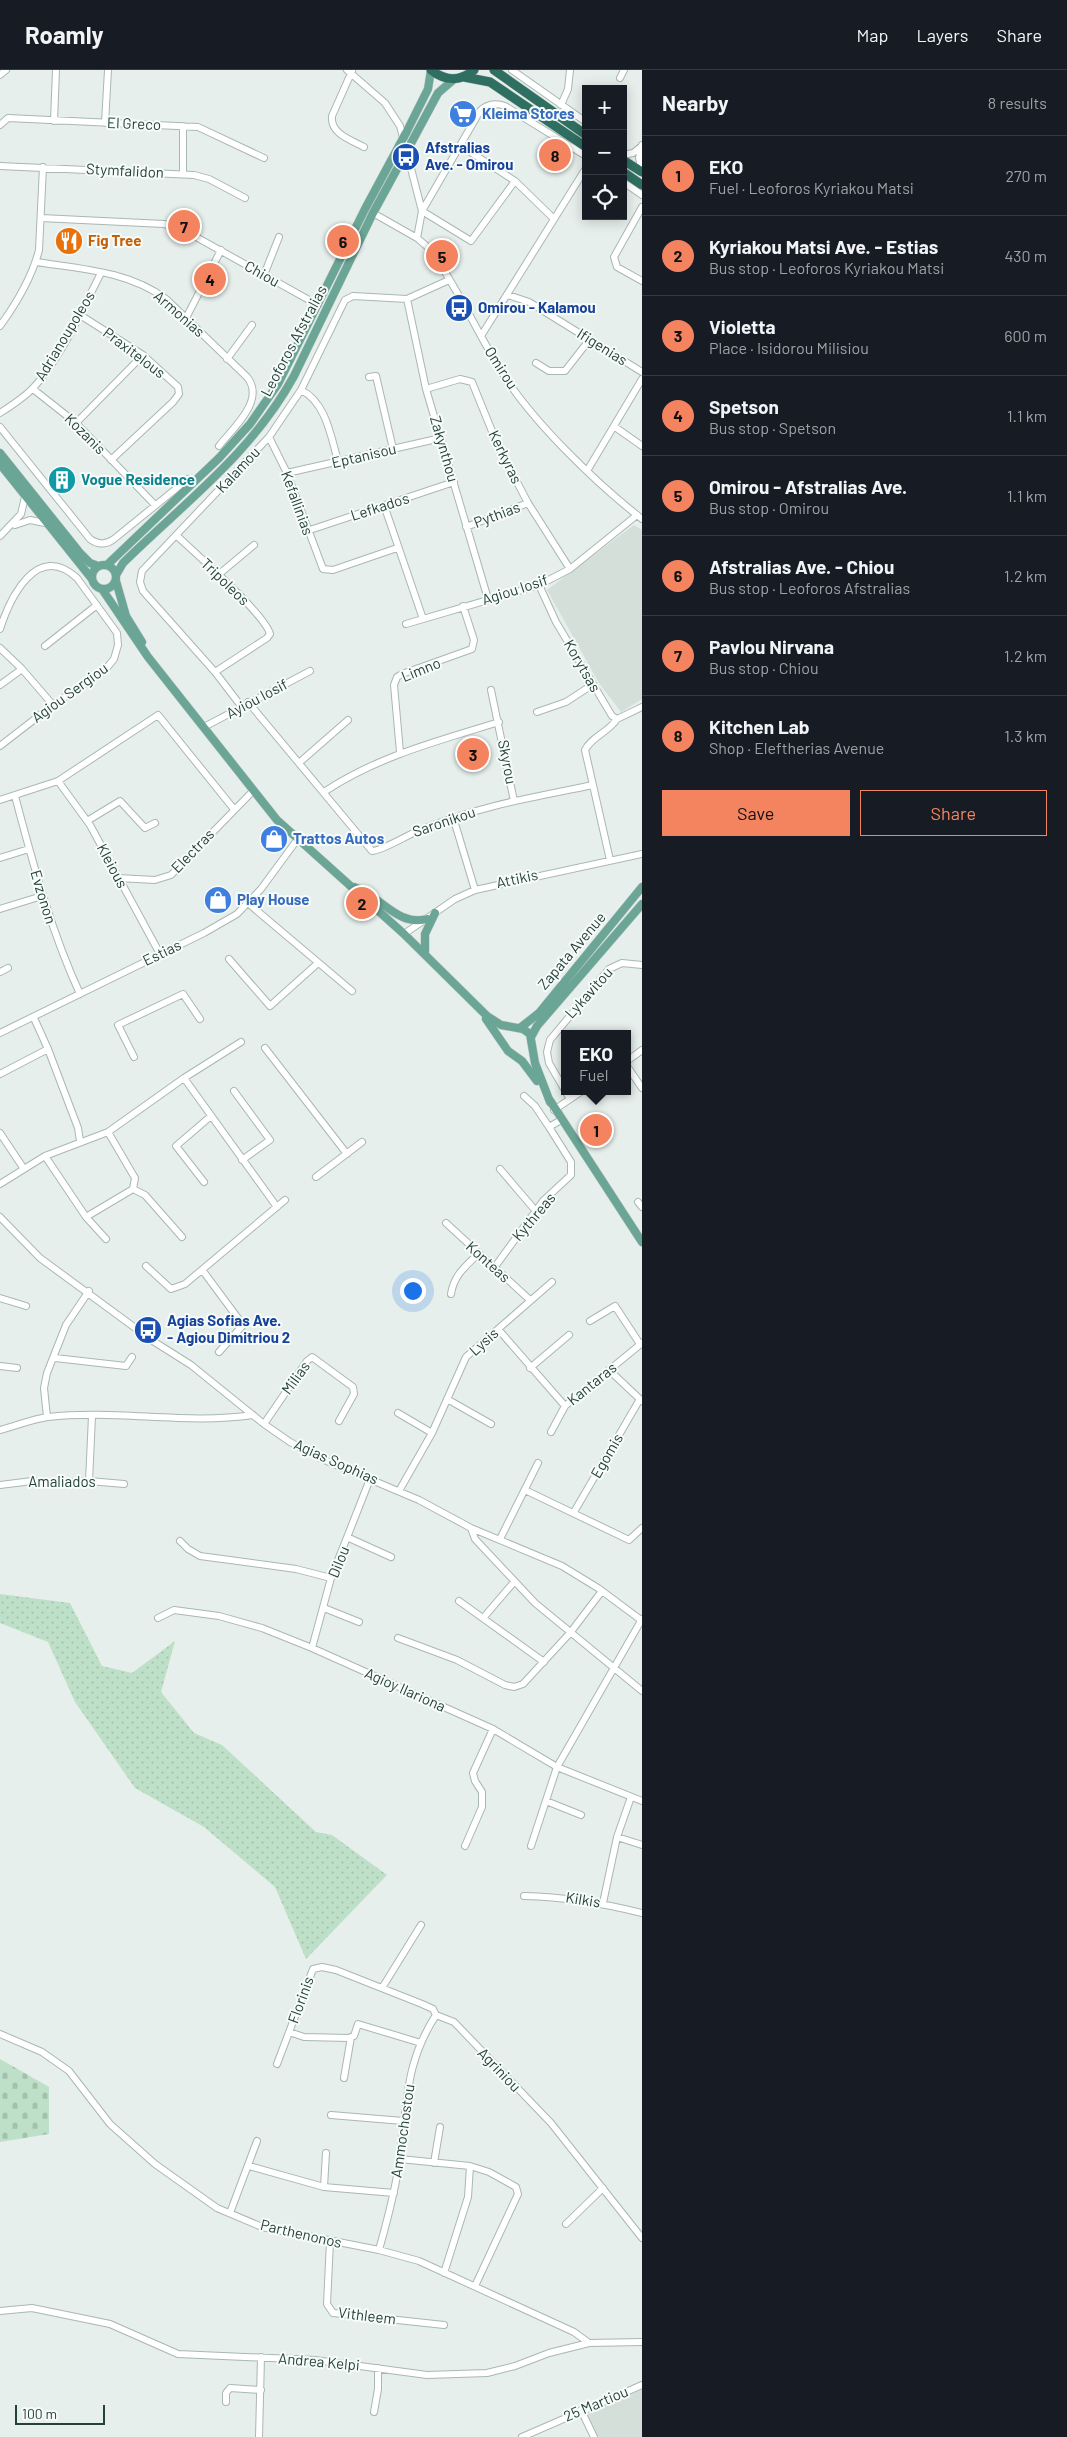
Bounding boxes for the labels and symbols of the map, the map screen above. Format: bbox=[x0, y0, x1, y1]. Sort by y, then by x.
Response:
supermarket icon: Kleima Stores bbox=[448, 99, 478, 129]
place label: Kleima Stores bbox=[482, 104, 575, 122]
street label: El Greco bbox=[107, 113, 161, 133]
pin: 8 bbox=[539, 136, 571, 174]
place label: Afstralias Ave. - Omirou bbox=[425, 138, 513, 173]
bus stop icon: Afstralias Ave. - Omirou bbox=[391, 142, 421, 172]
street label: Stymfalidon bbox=[86, 159, 164, 181]
pin: 7 bbox=[168, 207, 200, 245]
pin: 6 bbox=[327, 222, 359, 260]
restaurant icon: Fig Tree bbox=[54, 226, 84, 256]
place label: Fig Tree bbox=[88, 231, 141, 249]
pin: 5 bbox=[426, 237, 458, 275]
street label: Chiou bbox=[242, 256, 283, 290]
pin: 4 bbox=[194, 260, 226, 298]
street label: Leoforos Afstralias bbox=[256, 282, 330, 399]
street label: Armonias bbox=[150, 286, 209, 340]
street label: Adrianoupoleos bbox=[30, 287, 98, 384]
bus stop icon: Omirou - Kalamou bbox=[444, 293, 474, 323]
place label: Omirou - Kalamou bbox=[478, 298, 596, 316]
street label: Praxitelous bbox=[100, 323, 169, 381]
street label: Ifigenias bbox=[574, 324, 631, 369]
street label: Omirou bbox=[481, 343, 522, 392]
street label: Kozanis bbox=[61, 409, 110, 458]
street label: Zakynthou bbox=[427, 414, 463, 484]
street label: Kerkyras bbox=[485, 427, 527, 486]
street label: Eptanisou bbox=[330, 439, 398, 471]
street label: Kalamou bbox=[211, 443, 263, 496]
building icon: Vogue Residence bbox=[47, 465, 77, 495]
street label: Kefallinias bbox=[278, 468, 318, 537]
place label: Vogue Residence bbox=[81, 470, 195, 488]
street label: Lefkados bbox=[348, 488, 411, 524]
street label: Pythias bbox=[471, 497, 522, 531]
street label: Tripoleos bbox=[198, 554, 254, 609]
street label: Agiou Iosif bbox=[479, 570, 550, 608]
street label: Korytsas bbox=[561, 636, 605, 695]
street label: Limno bbox=[398, 653, 443, 685]
street label: Agiou Sergiou bbox=[28, 658, 111, 726]
street label: Ayiou Iosif bbox=[223, 674, 290, 722]
pin: 3 bbox=[457, 735, 489, 773]
street label: Skyrou bbox=[495, 738, 521, 786]
street label: Saronikou bbox=[410, 802, 477, 840]
shop icon: Trattos Autos bbox=[259, 824, 289, 854]
street label: Electras bbox=[167, 825, 218, 876]
place label: Trattos Autos bbox=[293, 829, 385, 847]
street label: Kleious bbox=[94, 840, 132, 891]
street label: Attikis bbox=[494, 865, 539, 891]
street label: Evzonon bbox=[27, 868, 61, 926]
pin: 2 bbox=[346, 884, 378, 922]
shop icon: Play House bbox=[203, 885, 233, 915]
place label: Play House bbox=[237, 890, 310, 908]
street label: Zapata Avenue bbox=[534, 908, 609, 993]
street label: Estias bbox=[139, 935, 184, 969]
street label: Lykavitou bbox=[561, 963, 616, 1022]
pin: 1 bbox=[580, 1111, 612, 1149]
street label: Kythreas bbox=[508, 1189, 559, 1244]
street label: Konteas bbox=[463, 1237, 514, 1286]
your location bbox=[400, 1278, 426, 1304]
place label: Agias Sofias Ave. - Agiou Dimitriou 2 bbox=[167, 1311, 290, 1346]
bus stop icon: Agias Sofias Ave. - Agiou Dimitriou 2 bbox=[133, 1315, 163, 1345]
street label: Lysis bbox=[465, 1324, 502, 1359]
street label: Milias bbox=[277, 1357, 313, 1398]
street label: Kantaras bbox=[563, 1358, 620, 1409]
street label: Egomis bbox=[586, 1430, 626, 1481]
street label: Agias Sophias bbox=[291, 1434, 381, 1488]
street label: Amaliados bbox=[28, 1472, 96, 1490]
street label: Dilou bbox=[324, 1543, 353, 1580]
street label: Agioy Ilariona bbox=[362, 1663, 449, 1715]
street label: Kilkis bbox=[564, 1887, 602, 1911]
street label: Florinis bbox=[283, 1974, 317, 2026]
street label: Agriniou bbox=[474, 2044, 525, 2095]
street label: Ammochostou bbox=[387, 2083, 418, 2179]
street label: Parthenonos bbox=[259, 2215, 344, 2251]
street label: Vithleem bbox=[337, 2303, 397, 2327]
street label: Andrea Kelpi bbox=[278, 2348, 361, 2374]
street label: 25 Martiou bbox=[561, 2381, 631, 2425]
scale bar bbox=[15, 2402, 105, 2425]

